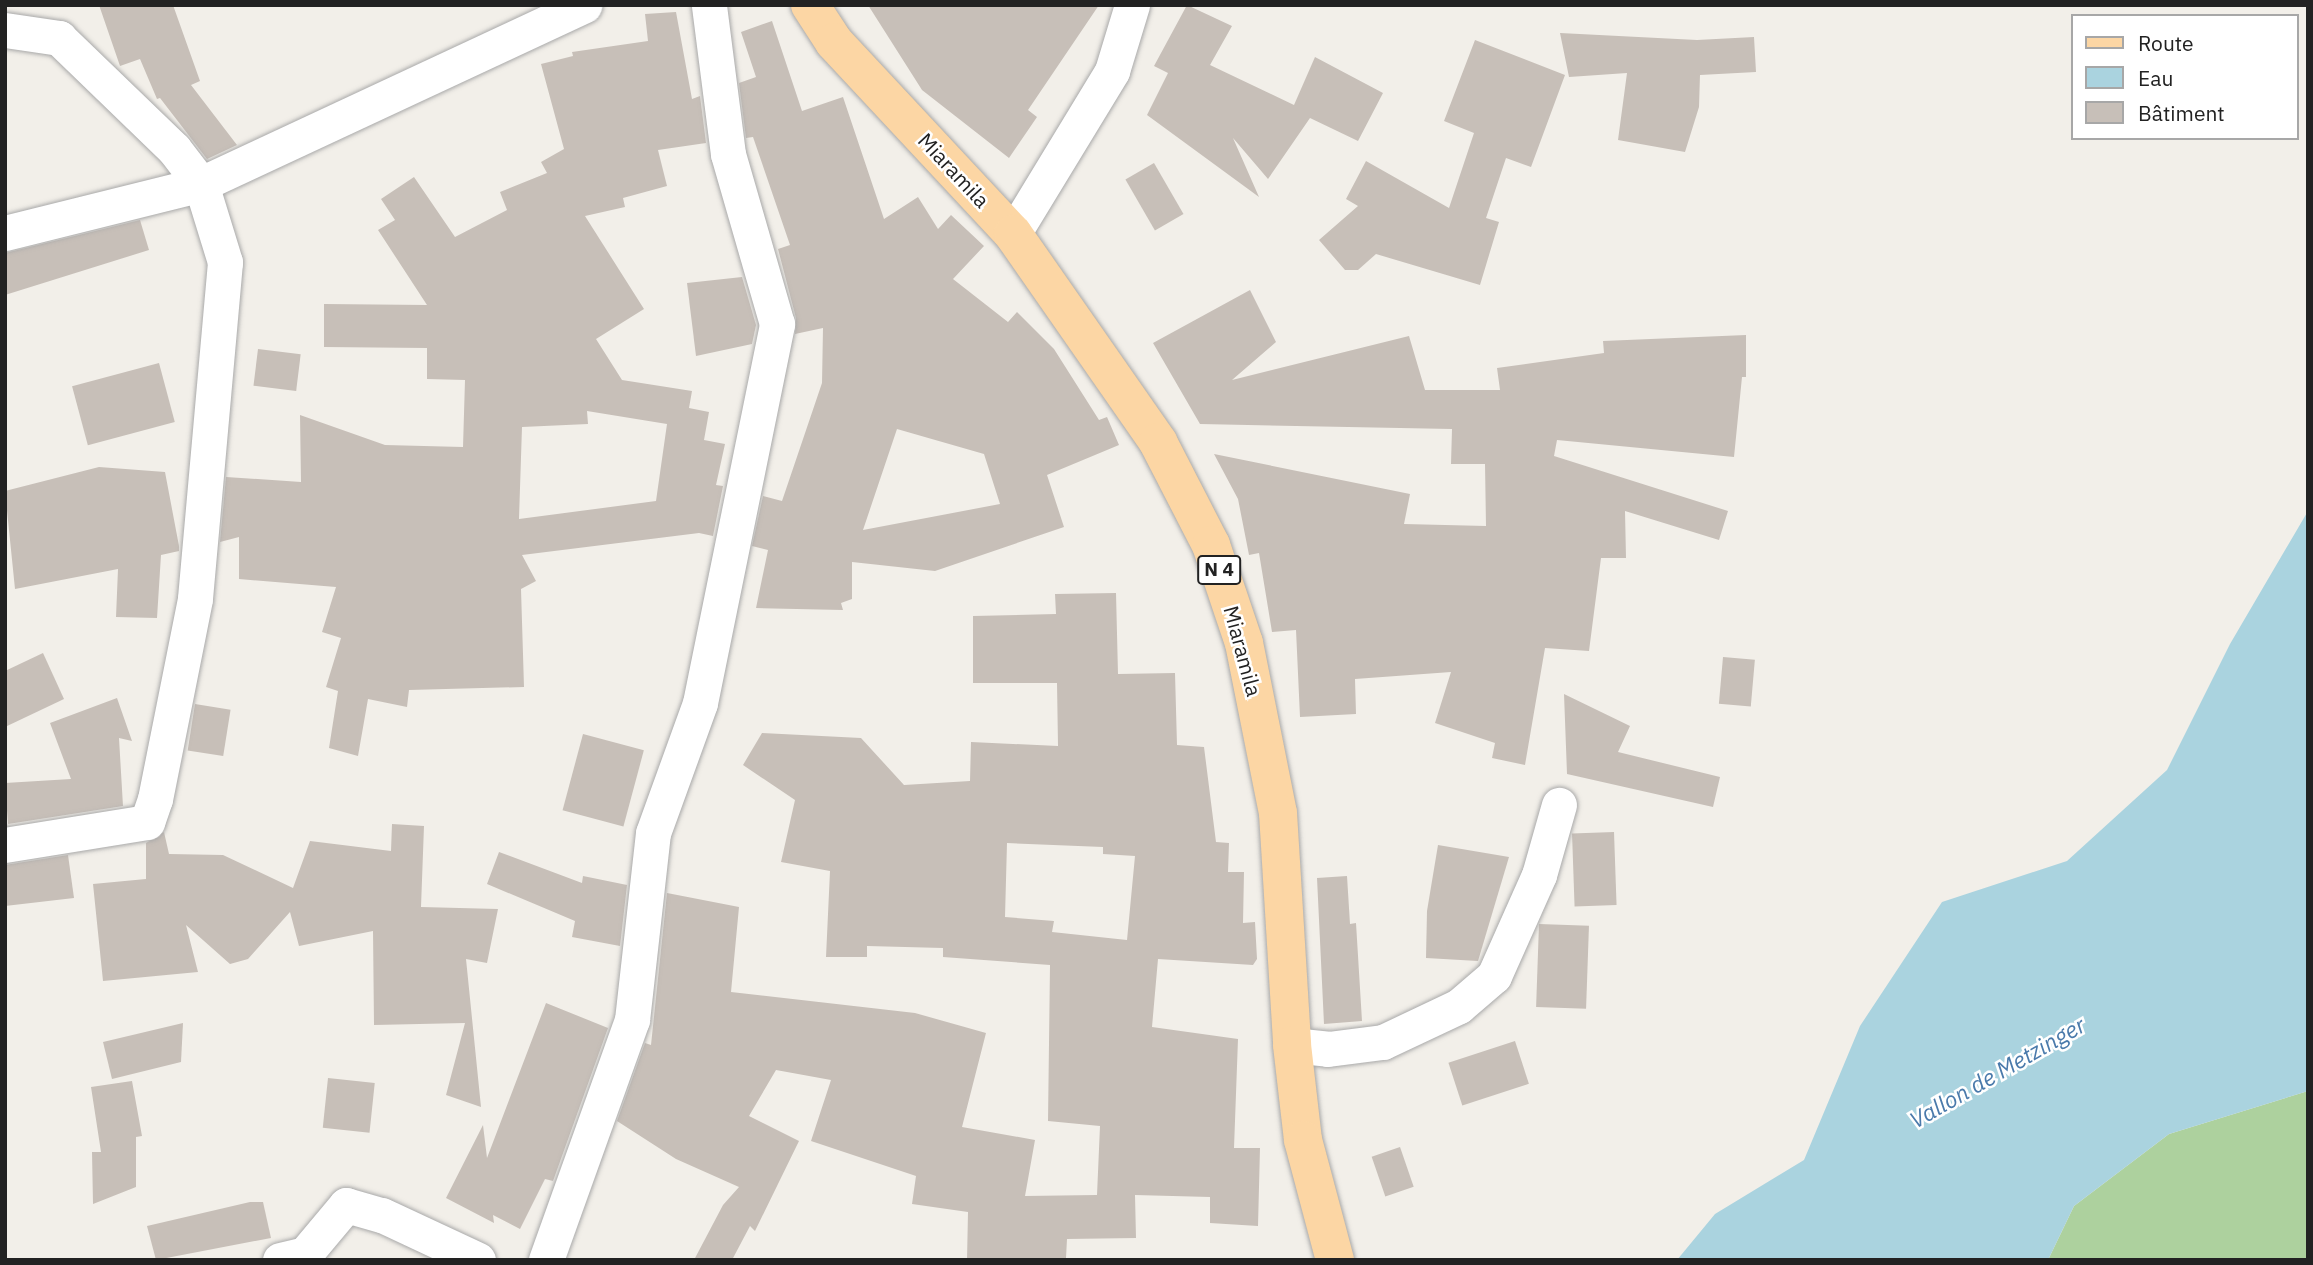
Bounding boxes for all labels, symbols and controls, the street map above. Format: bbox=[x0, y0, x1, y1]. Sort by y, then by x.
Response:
legend bbox=[2072, 14, 2299, 140]
text: Route bbox=[2138, 29, 2194, 57]
text: Eau bbox=[2138, 64, 2173, 92]
text: Bâtiment bbox=[2138, 99, 2225, 127]
street label: Miaramila bbox=[913, 127, 995, 213]
road number: N 4 bbox=[1196, 554, 1242, 586]
street label: Miaramila bbox=[1219, 603, 1267, 699]
water label: Vallon de Metzinger bbox=[1904, 1010, 2090, 1134]

